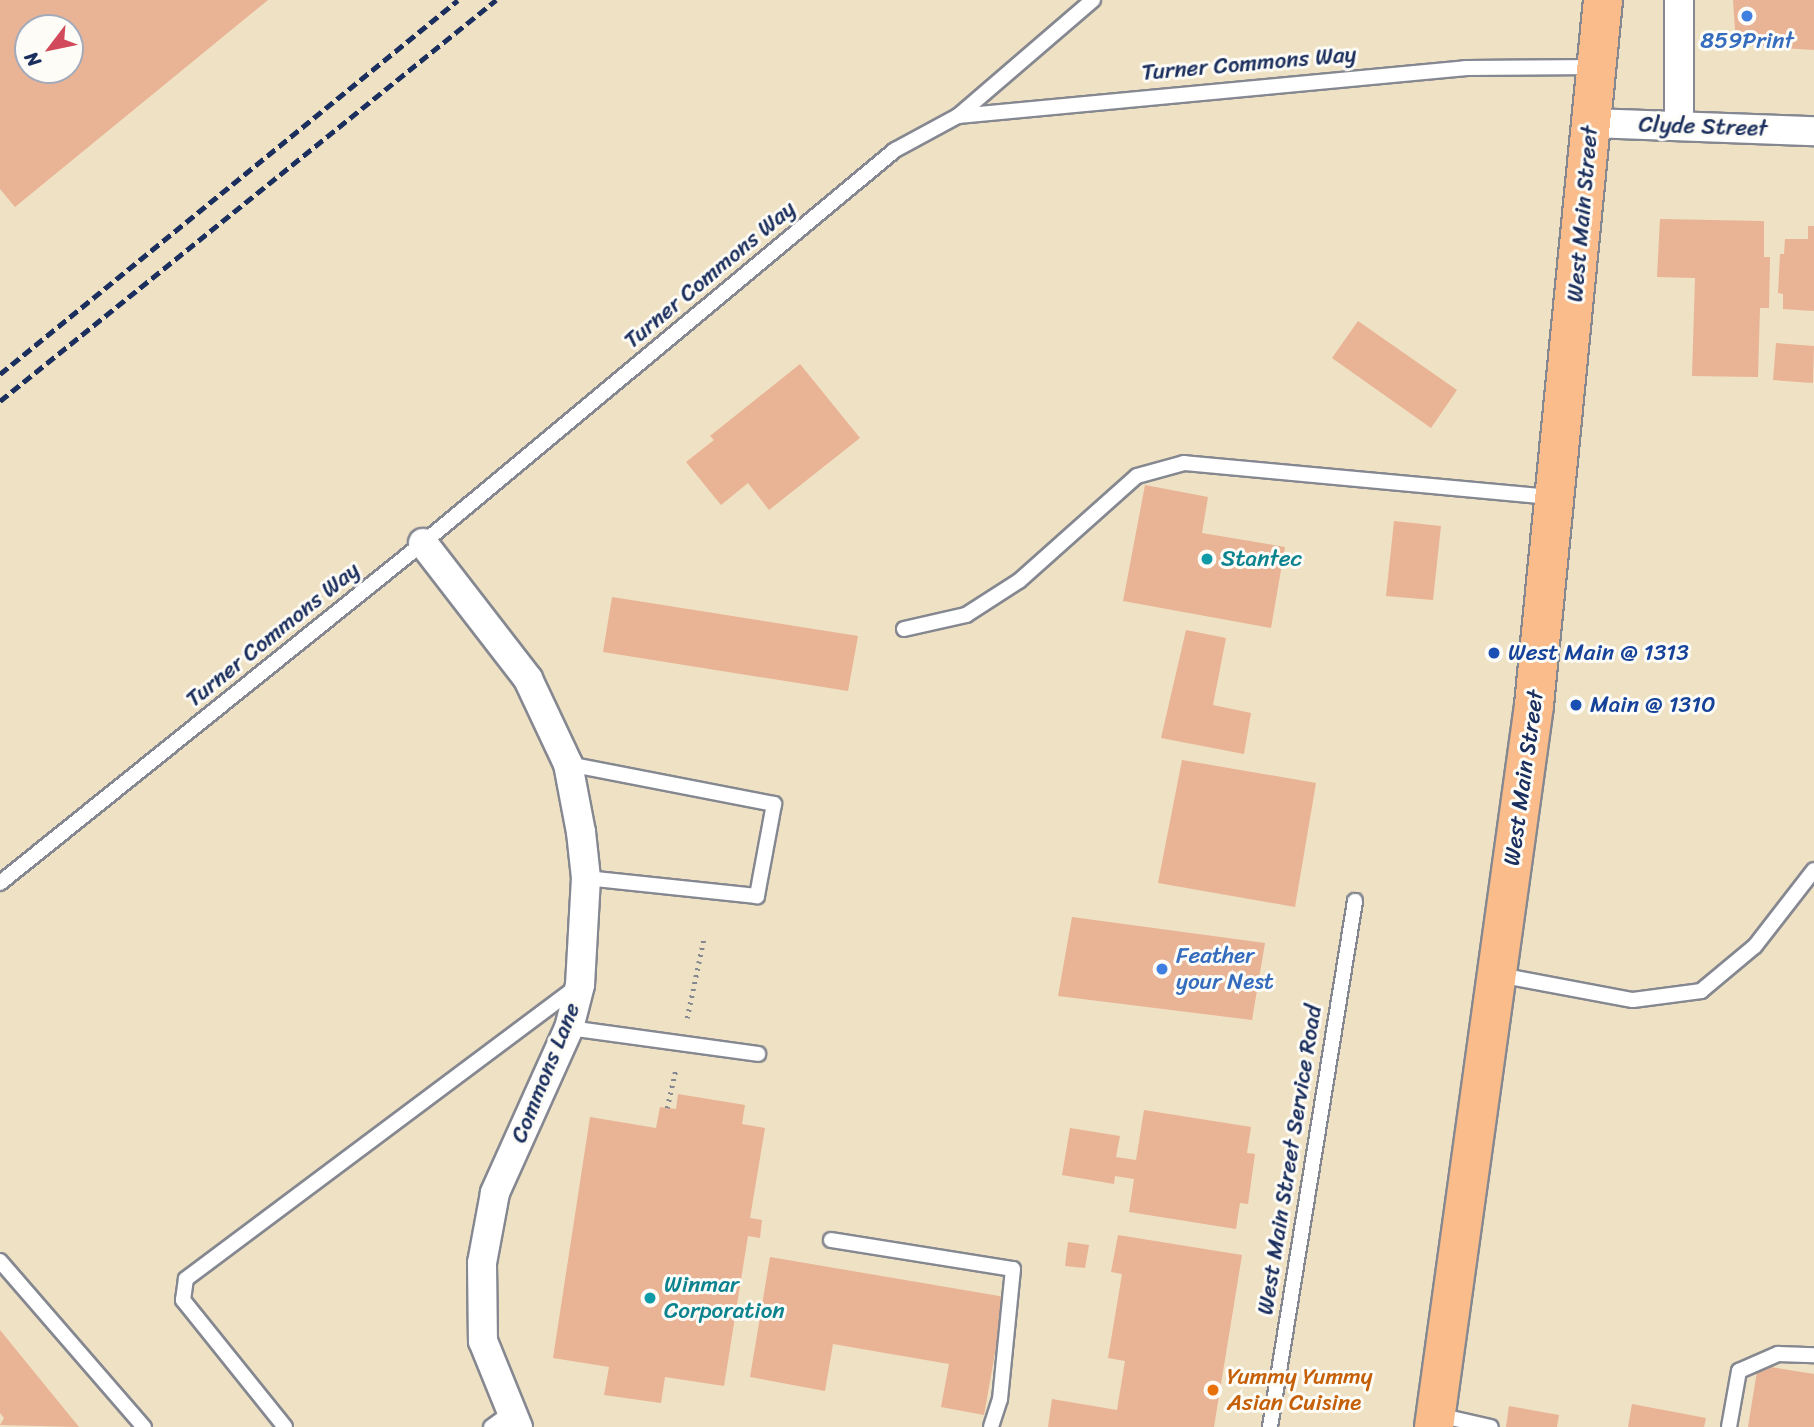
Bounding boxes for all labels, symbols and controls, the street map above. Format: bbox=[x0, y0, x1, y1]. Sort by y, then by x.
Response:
marker: 859Print bbox=[1739, 8, 1755, 24]
north arrow bbox=[14, 14, 84, 84]
place label: 859Print bbox=[1700, 27, 1794, 55]
street label: Turner Commons Way bbox=[1140, 41, 1358, 87]
text: N bbox=[15, 45, 50, 74]
street label: Clyde Street bbox=[1638, 111, 1768, 143]
street label: West Main Street bbox=[1561, 124, 1605, 304]
street label: Turner Commons Way bbox=[619, 195, 801, 355]
place label: Stantec bbox=[1221, 545, 1302, 573]
marker: Stantec bbox=[1199, 551, 1215, 567]
street label: Turner Commons Way bbox=[181, 556, 365, 714]
place label: West Main @ 1313 bbox=[1508, 639, 1688, 667]
marker: West Main @ 1313 bbox=[1486, 645, 1502, 661]
street label: West Main Street bbox=[1498, 688, 1550, 868]
place label: Main @ 1310 bbox=[1590, 691, 1716, 719]
marker: Main @ 1310 bbox=[1568, 697, 1584, 713]
place label: Feather your Nest bbox=[1176, 942, 1276, 996]
marker: Feather your Nest bbox=[1154, 961, 1170, 977]
street label: Commons Lane bbox=[505, 999, 587, 1147]
street label: West Main Street Service Road bbox=[1252, 1002, 1328, 1318]
place label: Winmar Corporation bbox=[664, 1271, 785, 1325]
marker: Winmar Corporation bbox=[642, 1290, 658, 1306]
place label: Yummy Yummy Asian Cuisine bbox=[1227, 1363, 1372, 1417]
marker: Yummy Yummy Asian Cuisine bbox=[1205, 1382, 1221, 1398]

